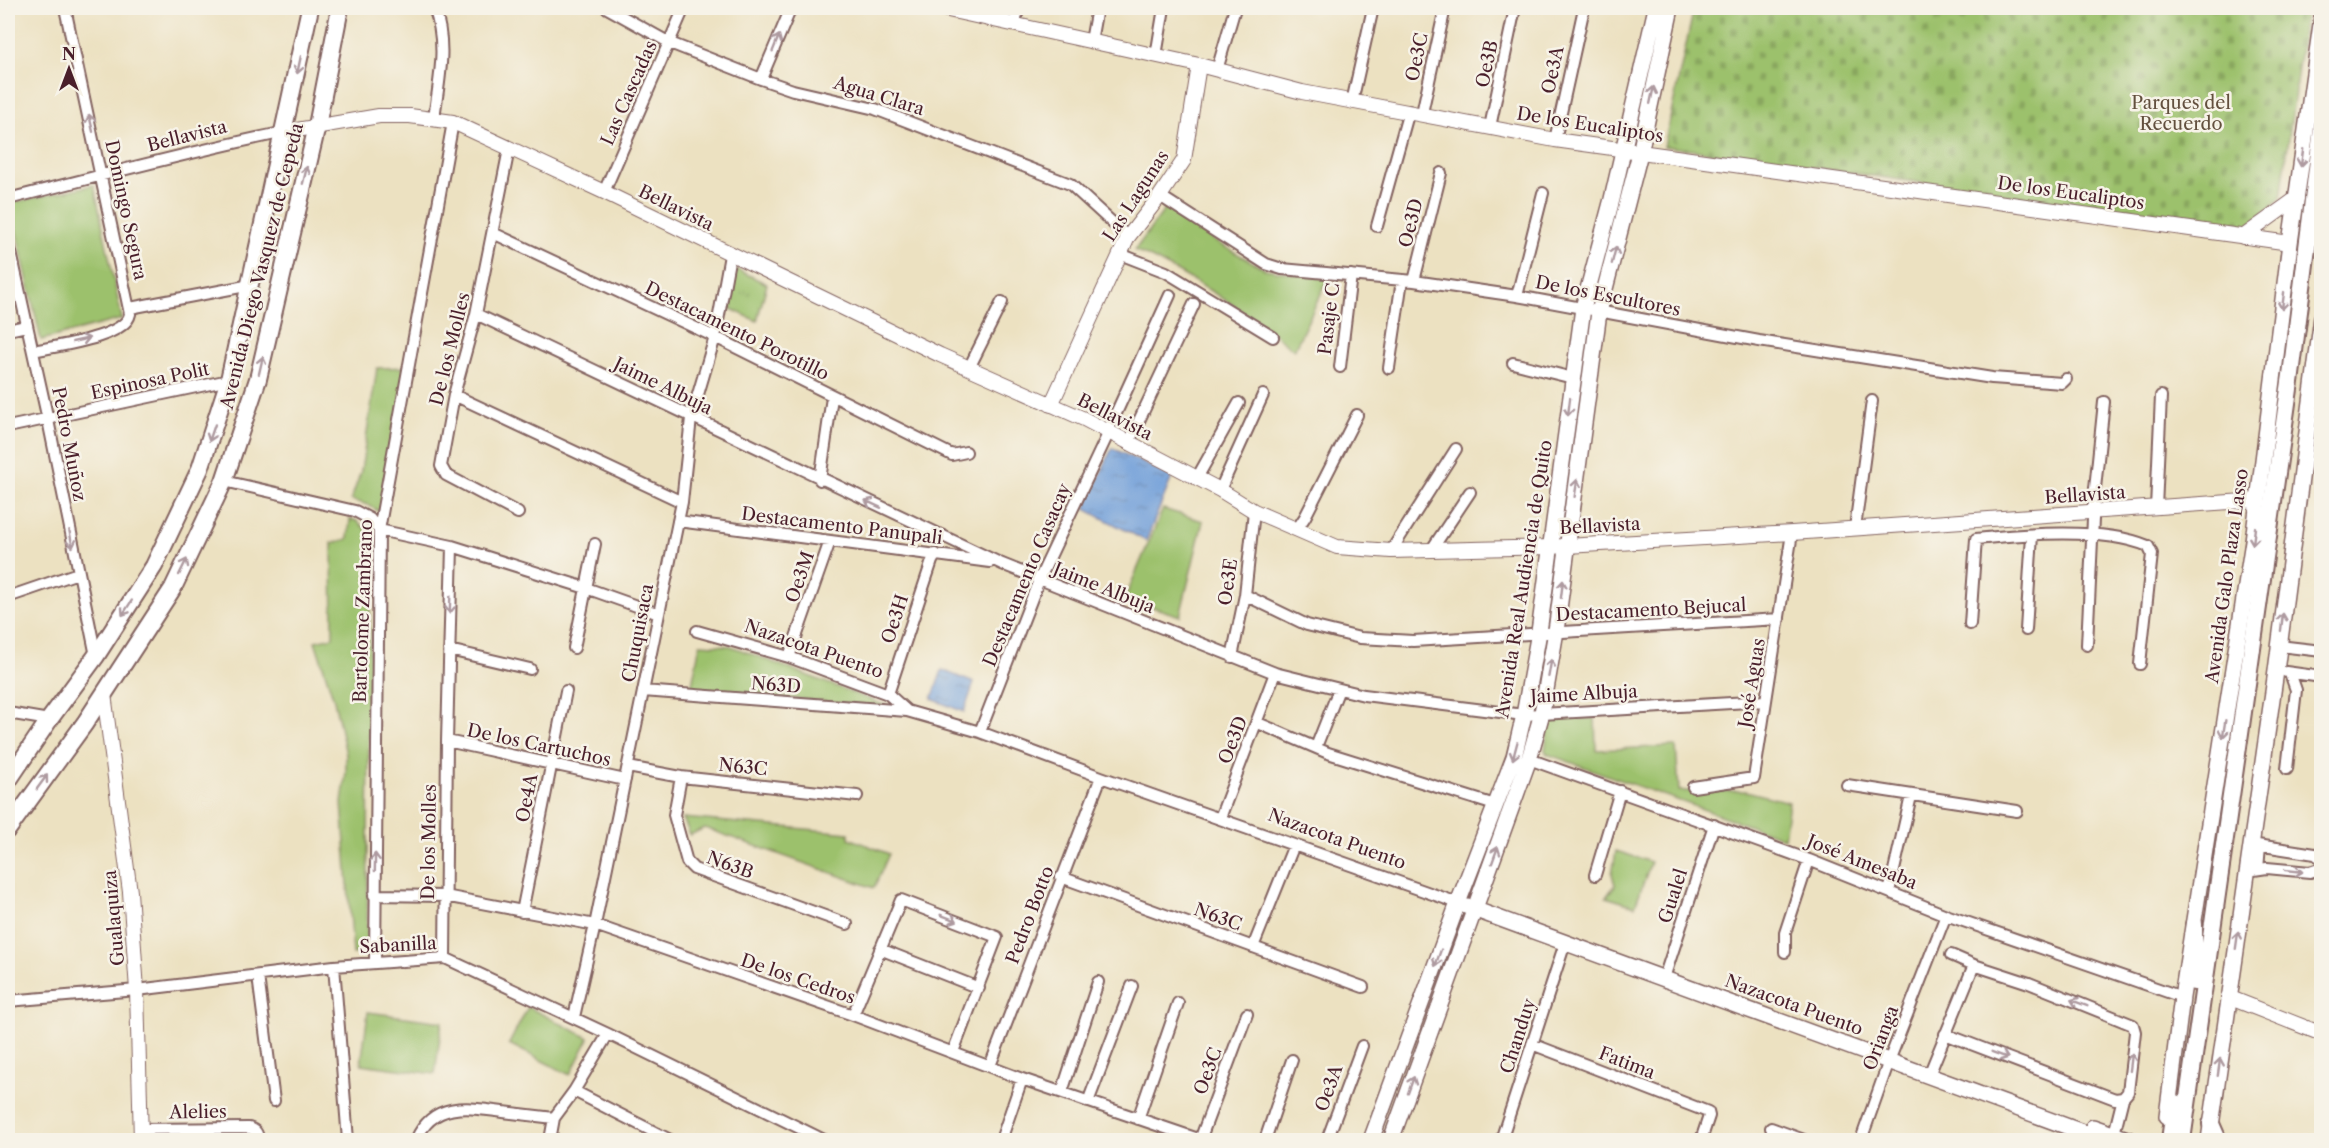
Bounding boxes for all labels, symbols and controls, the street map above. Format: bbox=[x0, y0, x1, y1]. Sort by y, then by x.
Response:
street label: Oe3C bbox=[1401, 31, 1433, 83]
one-way arrow bbox=[771, 34, 782, 53]
street label: Las Cascadas bbox=[596, 37, 662, 149]
street label: Oe3B bbox=[1471, 38, 1503, 90]
north arrow bbox=[39, 39, 99, 99]
street label: Oe3A bbox=[1537, 43, 1569, 96]
text: N bbox=[62, 44, 76, 64]
one-way arrow bbox=[293, 55, 304, 74]
street label: Agua Clara bbox=[830, 71, 927, 120]
one-way arrow bbox=[1647, 86, 1658, 106]
park label: Parques del Recuerdo bbox=[2131, 92, 2231, 135]
street label: De los Eucaliptos bbox=[1515, 103, 1665, 147]
one-way arrow bbox=[85, 114, 96, 133]
street label: Bellavista bbox=[145, 115, 230, 156]
street label: Avenida Diego Vasquez de Cepeda bbox=[215, 120, 308, 412]
street label: Domingo Segura bbox=[100, 138, 152, 283]
street label: Las Lagunas bbox=[1098, 146, 1174, 246]
one-way arrow bbox=[2296, 148, 2307, 167]
one-way arrow bbox=[299, 166, 311, 185]
street label: De los Eucaliptos bbox=[1996, 172, 2146, 214]
street label: Bellavista bbox=[635, 180, 718, 236]
street label: Oe3D bbox=[1394, 196, 1428, 250]
one-way arrow bbox=[1608, 246, 1620, 265]
street label: De los Escultores bbox=[1534, 271, 1682, 321]
street label: Destacamento Porotillo bbox=[641, 277, 833, 385]
street label: Pasaje C bbox=[1314, 282, 1344, 356]
street label: De los Molles bbox=[425, 290, 475, 408]
one-way arrow bbox=[2277, 291, 2288, 310]
one-way arrow bbox=[71, 334, 90, 345]
street label: Jaime Albuja bbox=[607, 351, 716, 420]
one-way arrow bbox=[256, 356, 268, 375]
street label: Espinosa Polit bbox=[89, 358, 212, 404]
street label: Pedro Muñoz bbox=[47, 385, 91, 503]
street label: Bellavista bbox=[1074, 389, 1157, 445]
one-way arrow bbox=[1563, 397, 1574, 417]
one-way arrow bbox=[205, 423, 216, 442]
street label: Avenida Real Audiencia de Quito bbox=[1491, 438, 1557, 721]
street label: Avenida Galo Plaza Lasso bbox=[2201, 467, 2253, 686]
street label: Destacamento Casacay bbox=[978, 479, 1076, 670]
one-way arrow bbox=[1571, 479, 1582, 499]
street label: Bellavista bbox=[2044, 481, 2127, 509]
one-way arrow bbox=[864, 498, 882, 510]
street label: Destacamento Panupali bbox=[740, 503, 944, 549]
street label: Bellavista bbox=[1559, 513, 1642, 539]
street label: Bartolome Zambrano bbox=[349, 519, 377, 703]
one-way arrow bbox=[2248, 526, 2259, 546]
one-way arrow bbox=[66, 529, 77, 548]
street label: Oe3M bbox=[781, 548, 819, 606]
street label: Jaime Albuja bbox=[1047, 557, 1158, 618]
street label: Oe3E bbox=[1214, 557, 1242, 607]
one-way arrow bbox=[178, 558, 190, 576]
one-way arrow bbox=[1556, 579, 1567, 599]
street label: Chuquisaca bbox=[618, 581, 658, 684]
street label: Oe3H bbox=[877, 592, 913, 646]
one-way arrow bbox=[445, 594, 456, 614]
street label: Destacamento Bejucal bbox=[1555, 594, 1747, 626]
one-way arrow bbox=[121, 599, 133, 616]
one-way arrow bbox=[2276, 612, 2287, 632]
street label: Nazacota Puento bbox=[742, 615, 886, 683]
street label: José Aguas bbox=[1734, 637, 1770, 732]
one-way arrow bbox=[1545, 659, 1556, 679]
street label: N63D bbox=[750, 672, 802, 698]
street label: Jaime Albuja bbox=[1527, 680, 1639, 708]
street label: Oe3D bbox=[1214, 713, 1252, 767]
street label: De los Cartuchos bbox=[465, 719, 613, 771]
one-way arrow bbox=[2218, 719, 2229, 738]
one-way arrow bbox=[1509, 741, 1520, 760]
street label: N63C bbox=[717, 753, 769, 781]
street label: Oe4A bbox=[512, 771, 543, 824]
one-way arrow bbox=[36, 775, 48, 791]
street label: De los Molles bbox=[417, 784, 441, 900]
street label: Nazacota Puento bbox=[1265, 804, 1409, 874]
street label: José Amesaba bbox=[1801, 829, 1921, 894]
street label: N63B bbox=[704, 846, 756, 884]
one-way arrow bbox=[1490, 846, 1501, 865]
one-way arrow bbox=[369, 852, 380, 872]
street label: Pedro Botto bbox=[1001, 863, 1059, 967]
street label: Gualel bbox=[1654, 866, 1692, 926]
one-way arrow bbox=[2284, 866, 2304, 877]
street label: Gualaquiza bbox=[99, 869, 129, 967]
street label: N63C bbox=[1191, 898, 1245, 936]
one-way arrow bbox=[939, 914, 958, 925]
one-way arrow bbox=[2231, 930, 2242, 950]
street label: Sabanilla bbox=[359, 932, 438, 958]
one-way arrow bbox=[1431, 948, 1442, 967]
street label: De los Cedros bbox=[738, 949, 858, 1009]
street label: Nazacota Puento bbox=[1722, 970, 1866, 1040]
street label: Chanduy bbox=[1496, 995, 1541, 1076]
one-way arrow bbox=[2070, 997, 2089, 1008]
street label: Orianga bbox=[1859, 1002, 1904, 1074]
street label: Fatima bbox=[1596, 1042, 1659, 1084]
street label: Oe3C bbox=[1189, 1044, 1227, 1098]
one-way arrow bbox=[1990, 1050, 2009, 1061]
one-way arrow bbox=[2126, 1053, 2137, 1073]
one-way arrow bbox=[2214, 1057, 2225, 1077]
street label: Oe3A bbox=[1310, 1061, 1348, 1114]
one-way arrow bbox=[1406, 1077, 1417, 1095]
street label: Alelies bbox=[168, 1100, 227, 1124]

